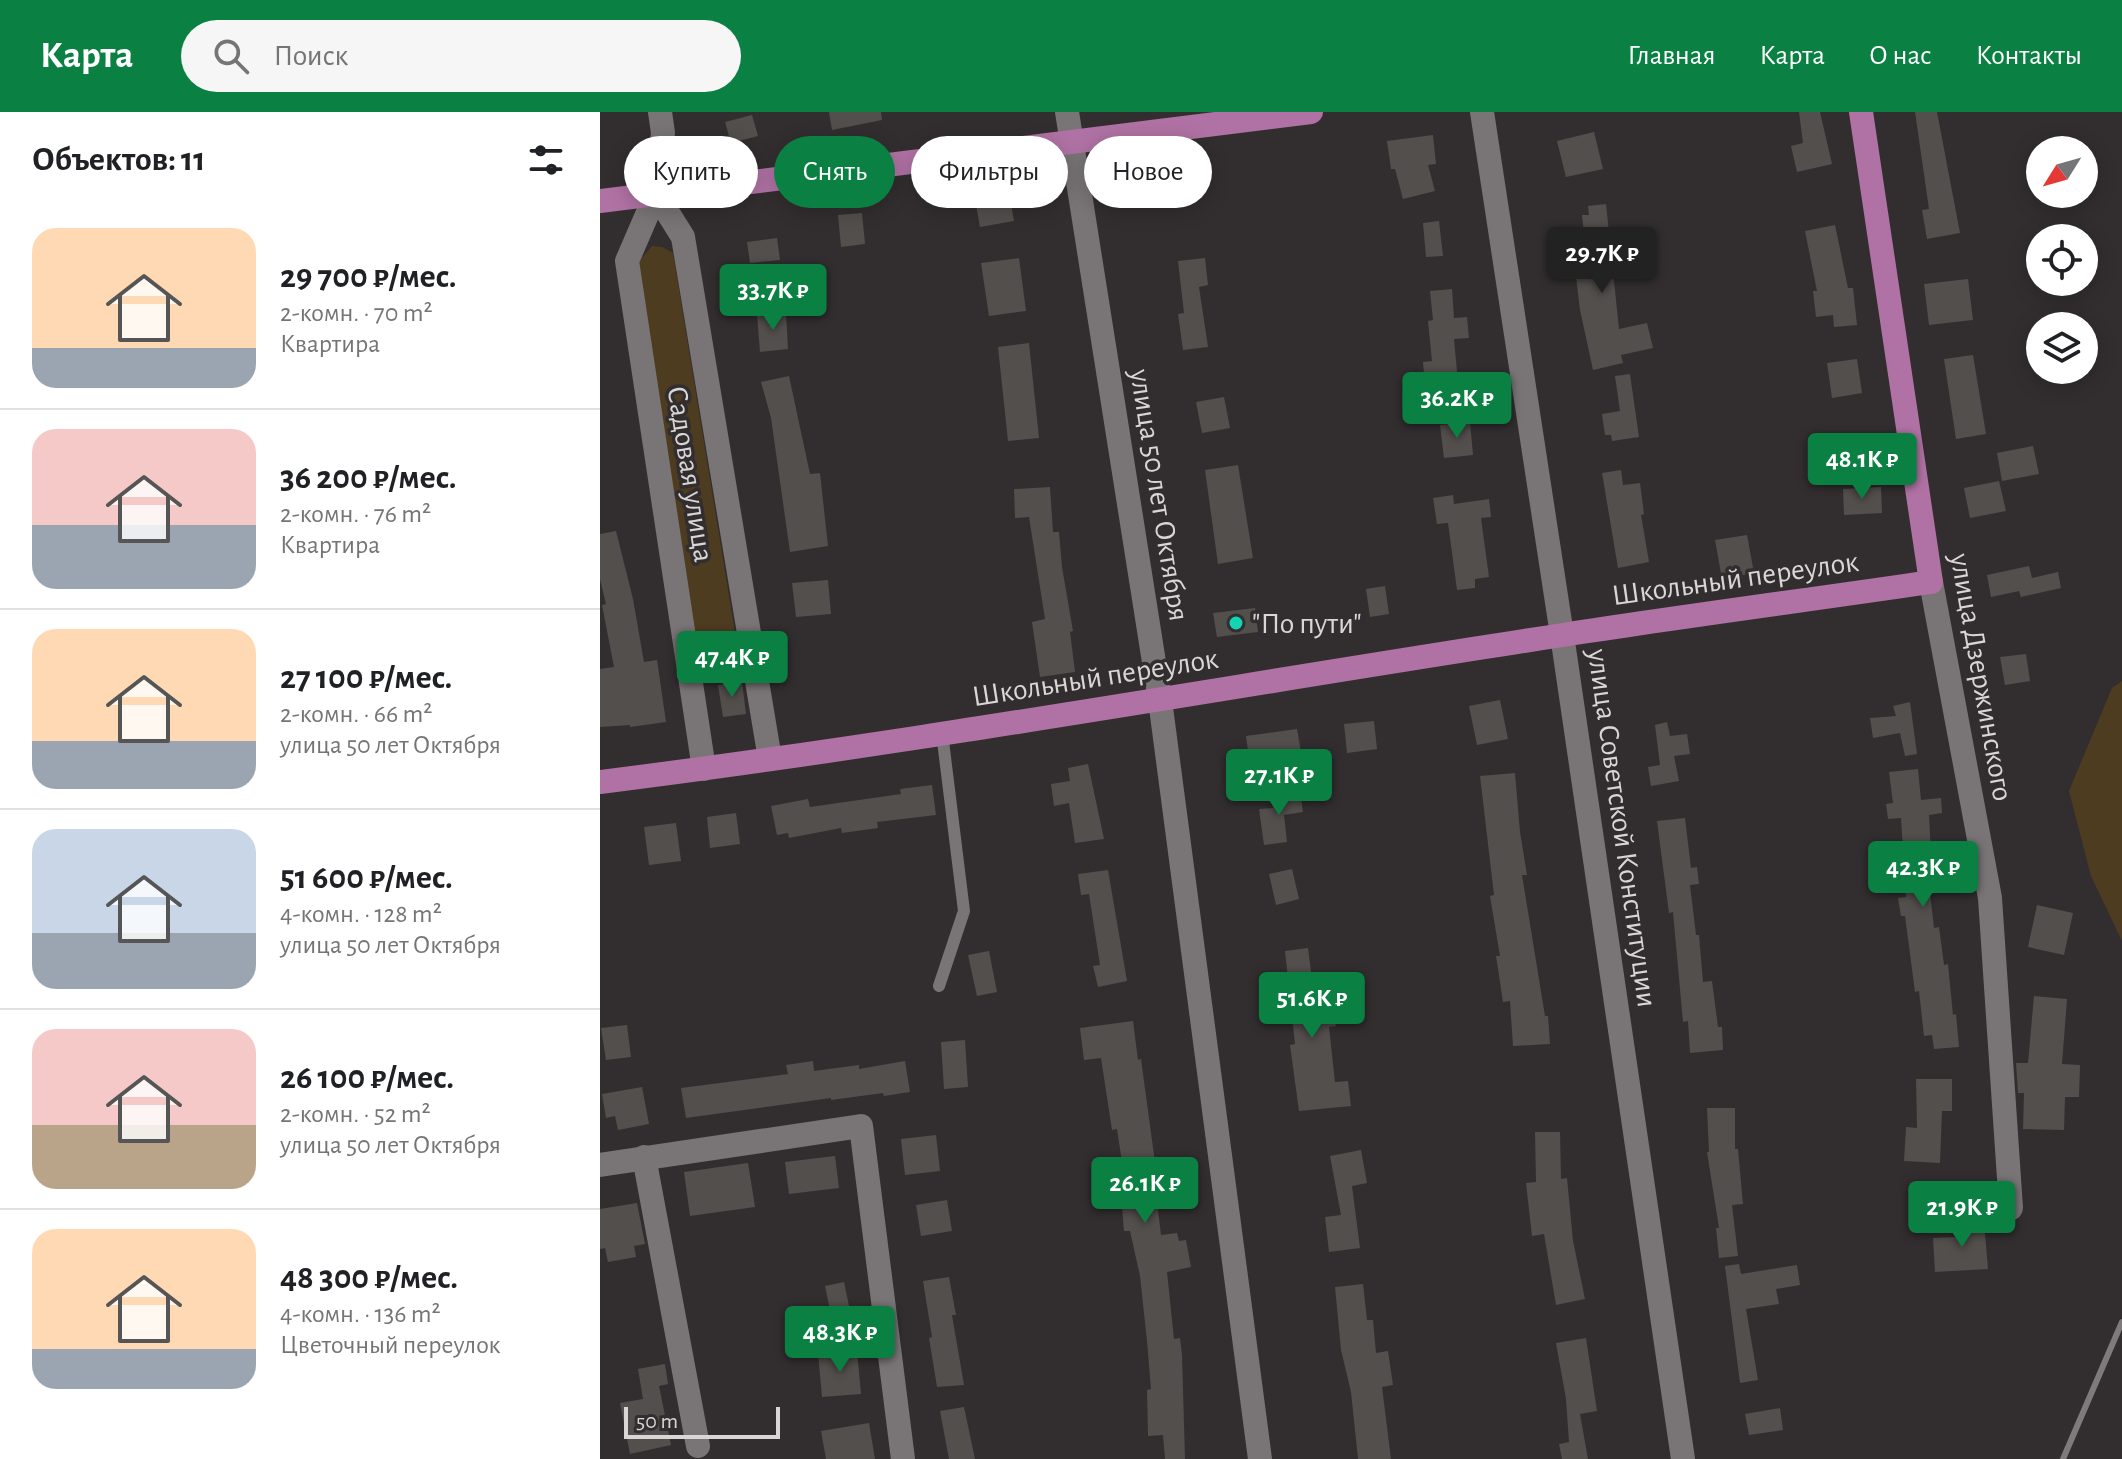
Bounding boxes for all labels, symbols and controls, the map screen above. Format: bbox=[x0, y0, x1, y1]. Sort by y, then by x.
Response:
search box bbox=[181, 20, 741, 92]
icon: search bbox=[209, 34, 253, 78]
text: Карта bbox=[40, 37, 133, 75]
text: Поиск bbox=[273, 41, 348, 71]
text: Главная bbox=[1627, 42, 1715, 70]
text: Карта bbox=[1759, 42, 1825, 70]
text: О нас bbox=[1869, 42, 1932, 70]
text: Контакты bbox=[1976, 42, 2082, 70]
chip: Купить bbox=[624, 136, 758, 208]
chip: Снять bbox=[774, 136, 895, 208]
chip: Фильтры bbox=[911, 136, 1068, 208]
chip: Новое bbox=[1084, 136, 1212, 208]
north arrow bbox=[2026, 136, 2098, 208]
map controls bbox=[2026, 136, 2098, 384]
icon: filters bbox=[524, 138, 568, 182]
text: Объектов: 11 bbox=[32, 143, 206, 177]
button: locate bbox=[2026, 224, 2098, 296]
pin: 29.7K ₽ bbox=[1528, 227, 1676, 295]
text: 29.7K ₽ bbox=[1565, 240, 1639, 266]
icon: home bbox=[96, 260, 192, 356]
text: 29 700 ₽/мес. bbox=[280, 260, 457, 294]
pin: 33.7K ₽ bbox=[699, 264, 847, 332]
text: 33.7K ₽ bbox=[738, 277, 808, 303]
text: 2-комн. · 70 m² bbox=[280, 300, 433, 326]
button: layers bbox=[2026, 312, 2098, 384]
text: Квартира bbox=[280, 331, 380, 357]
street label: улица 50 лет Октября bbox=[1124, 366, 1194, 623]
pin: 36.2K ₽ bbox=[1383, 372, 1531, 440]
street label: Садовая улица bbox=[661, 384, 719, 564]
text: 36.2K ₽ bbox=[1420, 385, 1494, 411]
pin: 48.1K ₽ bbox=[1788, 433, 1936, 501]
text: 48.1K ₽ bbox=[1826, 446, 1898, 472]
icon: home bbox=[96, 461, 192, 557]
text: 36 200 ₽/мес. bbox=[280, 461, 457, 495]
text: 2-комн. · 76 m² bbox=[280, 501, 431, 527]
text: Квартира bbox=[280, 532, 380, 558]
street label: Школьный переулок bbox=[1610, 547, 1861, 611]
street label: улица Дзержинского bbox=[1944, 550, 2018, 803]
place label: "По пути" bbox=[1252, 609, 1362, 639]
marker: "По пути" bbox=[1227, 614, 1245, 632]
pin: 47.4K ₽ bbox=[658, 631, 806, 699]
text: 47.4K ₽ bbox=[695, 644, 769, 670]
street label: Школьный переулок bbox=[970, 644, 1221, 712]
street label: улица Советской Конституции bbox=[1582, 646, 1662, 1009]
icon: home bbox=[96, 661, 192, 757]
text: 27 100 ₽/мес. bbox=[280, 661, 452, 695]
text: 2-комн. · 66 m² bbox=[280, 701, 432, 727]
text: улица 50 лет Октября bbox=[280, 732, 501, 758]
pin: 27.1K ₽ bbox=[1205, 749, 1353, 817]
text: 27.1K ₽ bbox=[1244, 762, 1314, 788]
pin: 42.3K ₽ bbox=[1849, 841, 1997, 909]
text: 42.3K ₽ bbox=[1886, 854, 1960, 880]
icon: home bbox=[96, 861, 192, 957]
text: 51 600 ₽/мес. bbox=[280, 861, 453, 895]
text: 4-комн. · 128 m² bbox=[280, 901, 442, 927]
text: улица 50 лет Октября bbox=[280, 932, 501, 958]
pin: 51.6K ₽ bbox=[1238, 972, 1386, 1040]
text: 51.6K ₽ bbox=[1277, 985, 1347, 1011]
icon: home bbox=[96, 1061, 192, 1157]
text: 26 100 ₽/мес. bbox=[280, 1061, 454, 1095]
text: 2-комн. · 52 m² bbox=[280, 1101, 431, 1127]
text: улица 50 лет Октября bbox=[280, 1132, 501, 1158]
pin: 26.1K ₽ bbox=[1071, 1157, 1219, 1225]
text: 26.1K ₽ bbox=[1109, 1170, 1181, 1196]
pin: 21.9K ₽ bbox=[1888, 1181, 2036, 1249]
text: 21.9K ₽ bbox=[1926, 1194, 1998, 1220]
icon: home bbox=[96, 1261, 192, 1357]
text: 48 300 ₽/мес. bbox=[280, 1261, 458, 1295]
text: 4-комн. · 136 m² bbox=[280, 1301, 441, 1327]
pin: 48.3K ₽ bbox=[766, 1306, 914, 1374]
text: 48.3K ₽ bbox=[803, 1319, 877, 1345]
text: Цветочный переулок bbox=[280, 1332, 500, 1358]
scale bar bbox=[624, 1403, 780, 1439]
text: 50 m bbox=[636, 1410, 678, 1432]

